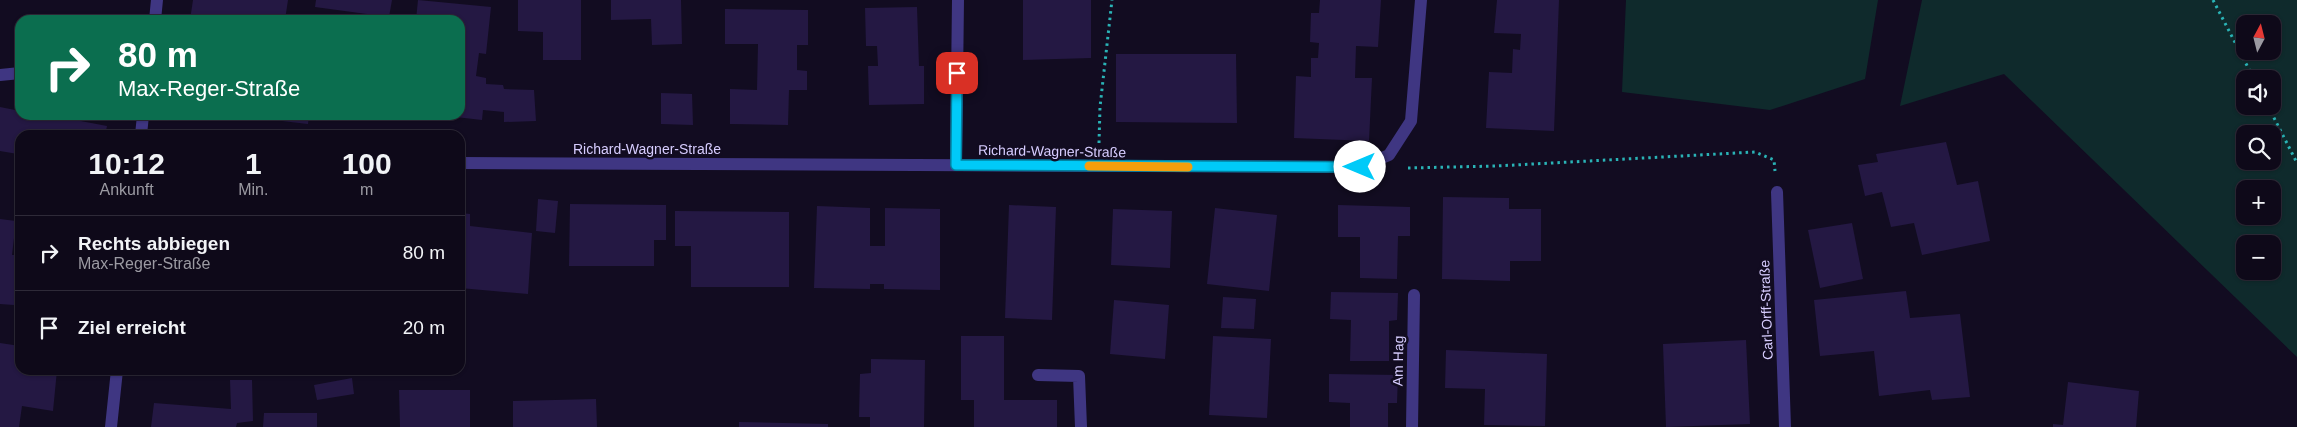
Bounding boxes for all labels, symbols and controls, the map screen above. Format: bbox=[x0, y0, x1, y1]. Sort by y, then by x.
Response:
north arrow bbox=[2236, 15, 2281, 60]
map controls bbox=[2236, 15, 2281, 280]
icon: right bbox=[35, 35, 100, 100]
text: 80 m bbox=[118, 35, 198, 74]
pin bbox=[936, 52, 978, 94]
icon: arrive bbox=[943, 59, 971, 87]
button: sound bbox=[2236, 70, 2281, 115]
text: Max-Reger-Straße bbox=[118, 76, 300, 101]
button: search bbox=[2236, 125, 2281, 170]
position arrow bbox=[1333, 140, 1385, 192]
street label: Richard-Wagner-Straße bbox=[573, 141, 721, 157]
street label: Richard-Wagner-Straße bbox=[978, 142, 1126, 160]
text: 10:12 bbox=[88, 147, 165, 180]
text: 1 bbox=[245, 147, 262, 180]
text: 100 bbox=[342, 147, 392, 180]
button: + bbox=[2236, 180, 2281, 225]
text: Ankunft bbox=[99, 181, 154, 198]
text: Min. bbox=[238, 181, 268, 198]
text: m bbox=[360, 181, 373, 198]
text: Rechts abbiegen bbox=[78, 233, 230, 254]
button: − bbox=[2236, 235, 2281, 280]
icon: right bbox=[35, 239, 63, 267]
text: 80 m bbox=[403, 242, 445, 263]
text: Max-Reger-Straße bbox=[78, 255, 210, 272]
street label: Carl-Orff-Straße bbox=[1756, 259, 1776, 360]
icon: arrive bbox=[35, 314, 63, 342]
text: Ziel erreicht bbox=[78, 317, 186, 338]
text: 20 m bbox=[403, 317, 445, 338]
street label: Am Hag bbox=[1390, 336, 1406, 386]

